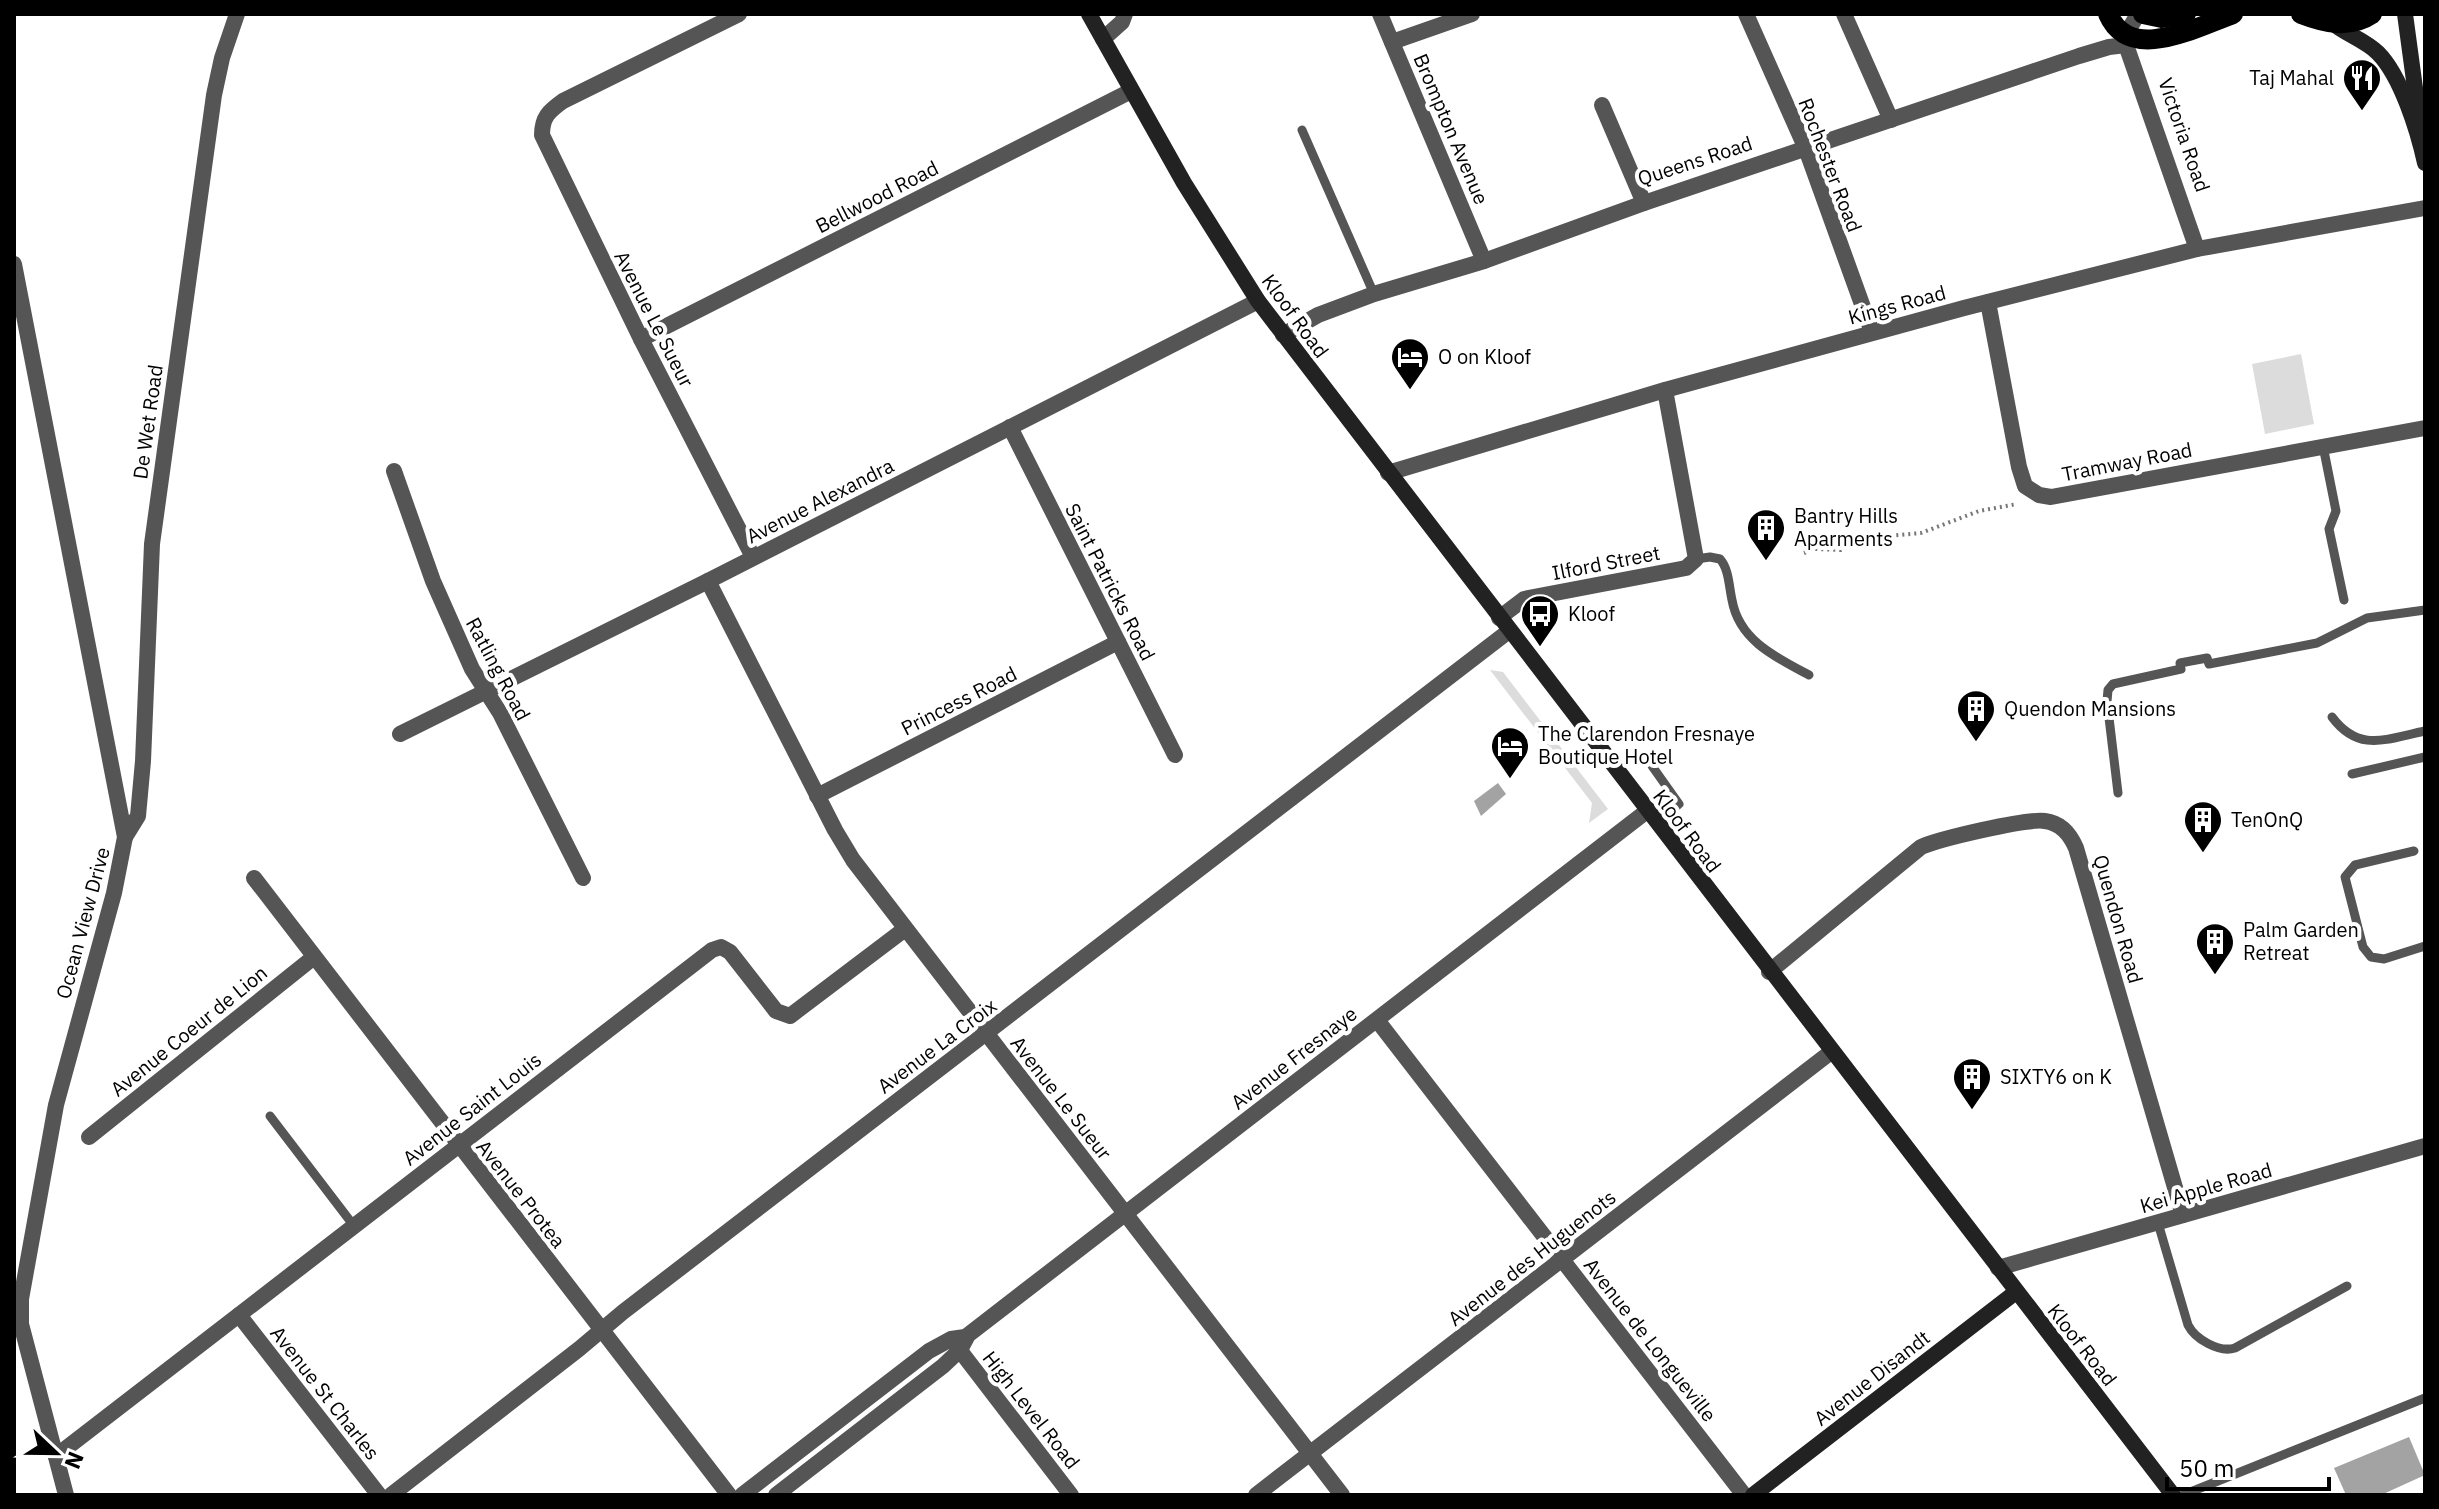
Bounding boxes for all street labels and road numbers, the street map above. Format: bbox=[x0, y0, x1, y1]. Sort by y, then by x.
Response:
street label: Brompton Avenue bbox=[1407, 49, 1495, 208]
street label: Victoria Road bbox=[2152, 74, 2217, 196]
street label: Rochester Road bbox=[1792, 94, 1868, 236]
street label: Queens Road bbox=[1634, 129, 1756, 192]
street label: Bellwood Road bbox=[811, 154, 943, 239]
street label: Avenue Le Sueur bbox=[608, 246, 700, 392]
street label: Kloof Road bbox=[1256, 268, 1335, 363]
street label: Kings Road bbox=[1845, 279, 1949, 331]
street label: De Wet Road bbox=[126, 363, 169, 481]
street label: Tramway Road bbox=[2059, 436, 2194, 487]
street label: Avenue Alexandra bbox=[741, 452, 898, 549]
street label: Saint Patricks Road bbox=[1059, 498, 1162, 665]
street label: Ilford Street bbox=[1550, 539, 1662, 586]
street label: Ratling Road bbox=[460, 612, 537, 725]
street label: Princess Road bbox=[896, 660, 1021, 741]
street label: Kloof Road bbox=[1647, 784, 1728, 878]
street label: Ocean View Drive bbox=[49, 844, 116, 1002]
street label: Quendon Road bbox=[2087, 851, 2150, 986]
street label: Avenue Coeur de Lion bbox=[105, 959, 273, 1102]
street label: Avenue La Croix bbox=[872, 992, 1002, 1099]
street label: Avenue Fresnaye bbox=[1225, 1000, 1362, 1115]
street label: Avenue Le Sueur bbox=[1005, 1030, 1118, 1165]
street label: Avenue Saint Louis bbox=[397, 1046, 547, 1171]
street label: Avenue Protea bbox=[471, 1134, 572, 1254]
street label: Kei Apple Road bbox=[2137, 1156, 2275, 1219]
street label: Avenue des Huguenots bbox=[1442, 1183, 1621, 1332]
street label: Avenue de Longueville bbox=[1578, 1252, 1723, 1427]
street label: Kloof Road bbox=[2042, 1298, 2123, 1391]
street label: Avenue St Charles bbox=[265, 1320, 386, 1465]
street label: Avenue Disandt bbox=[1808, 1324, 1935, 1431]
street label: High Level Road bbox=[977, 1345, 1086, 1474]

